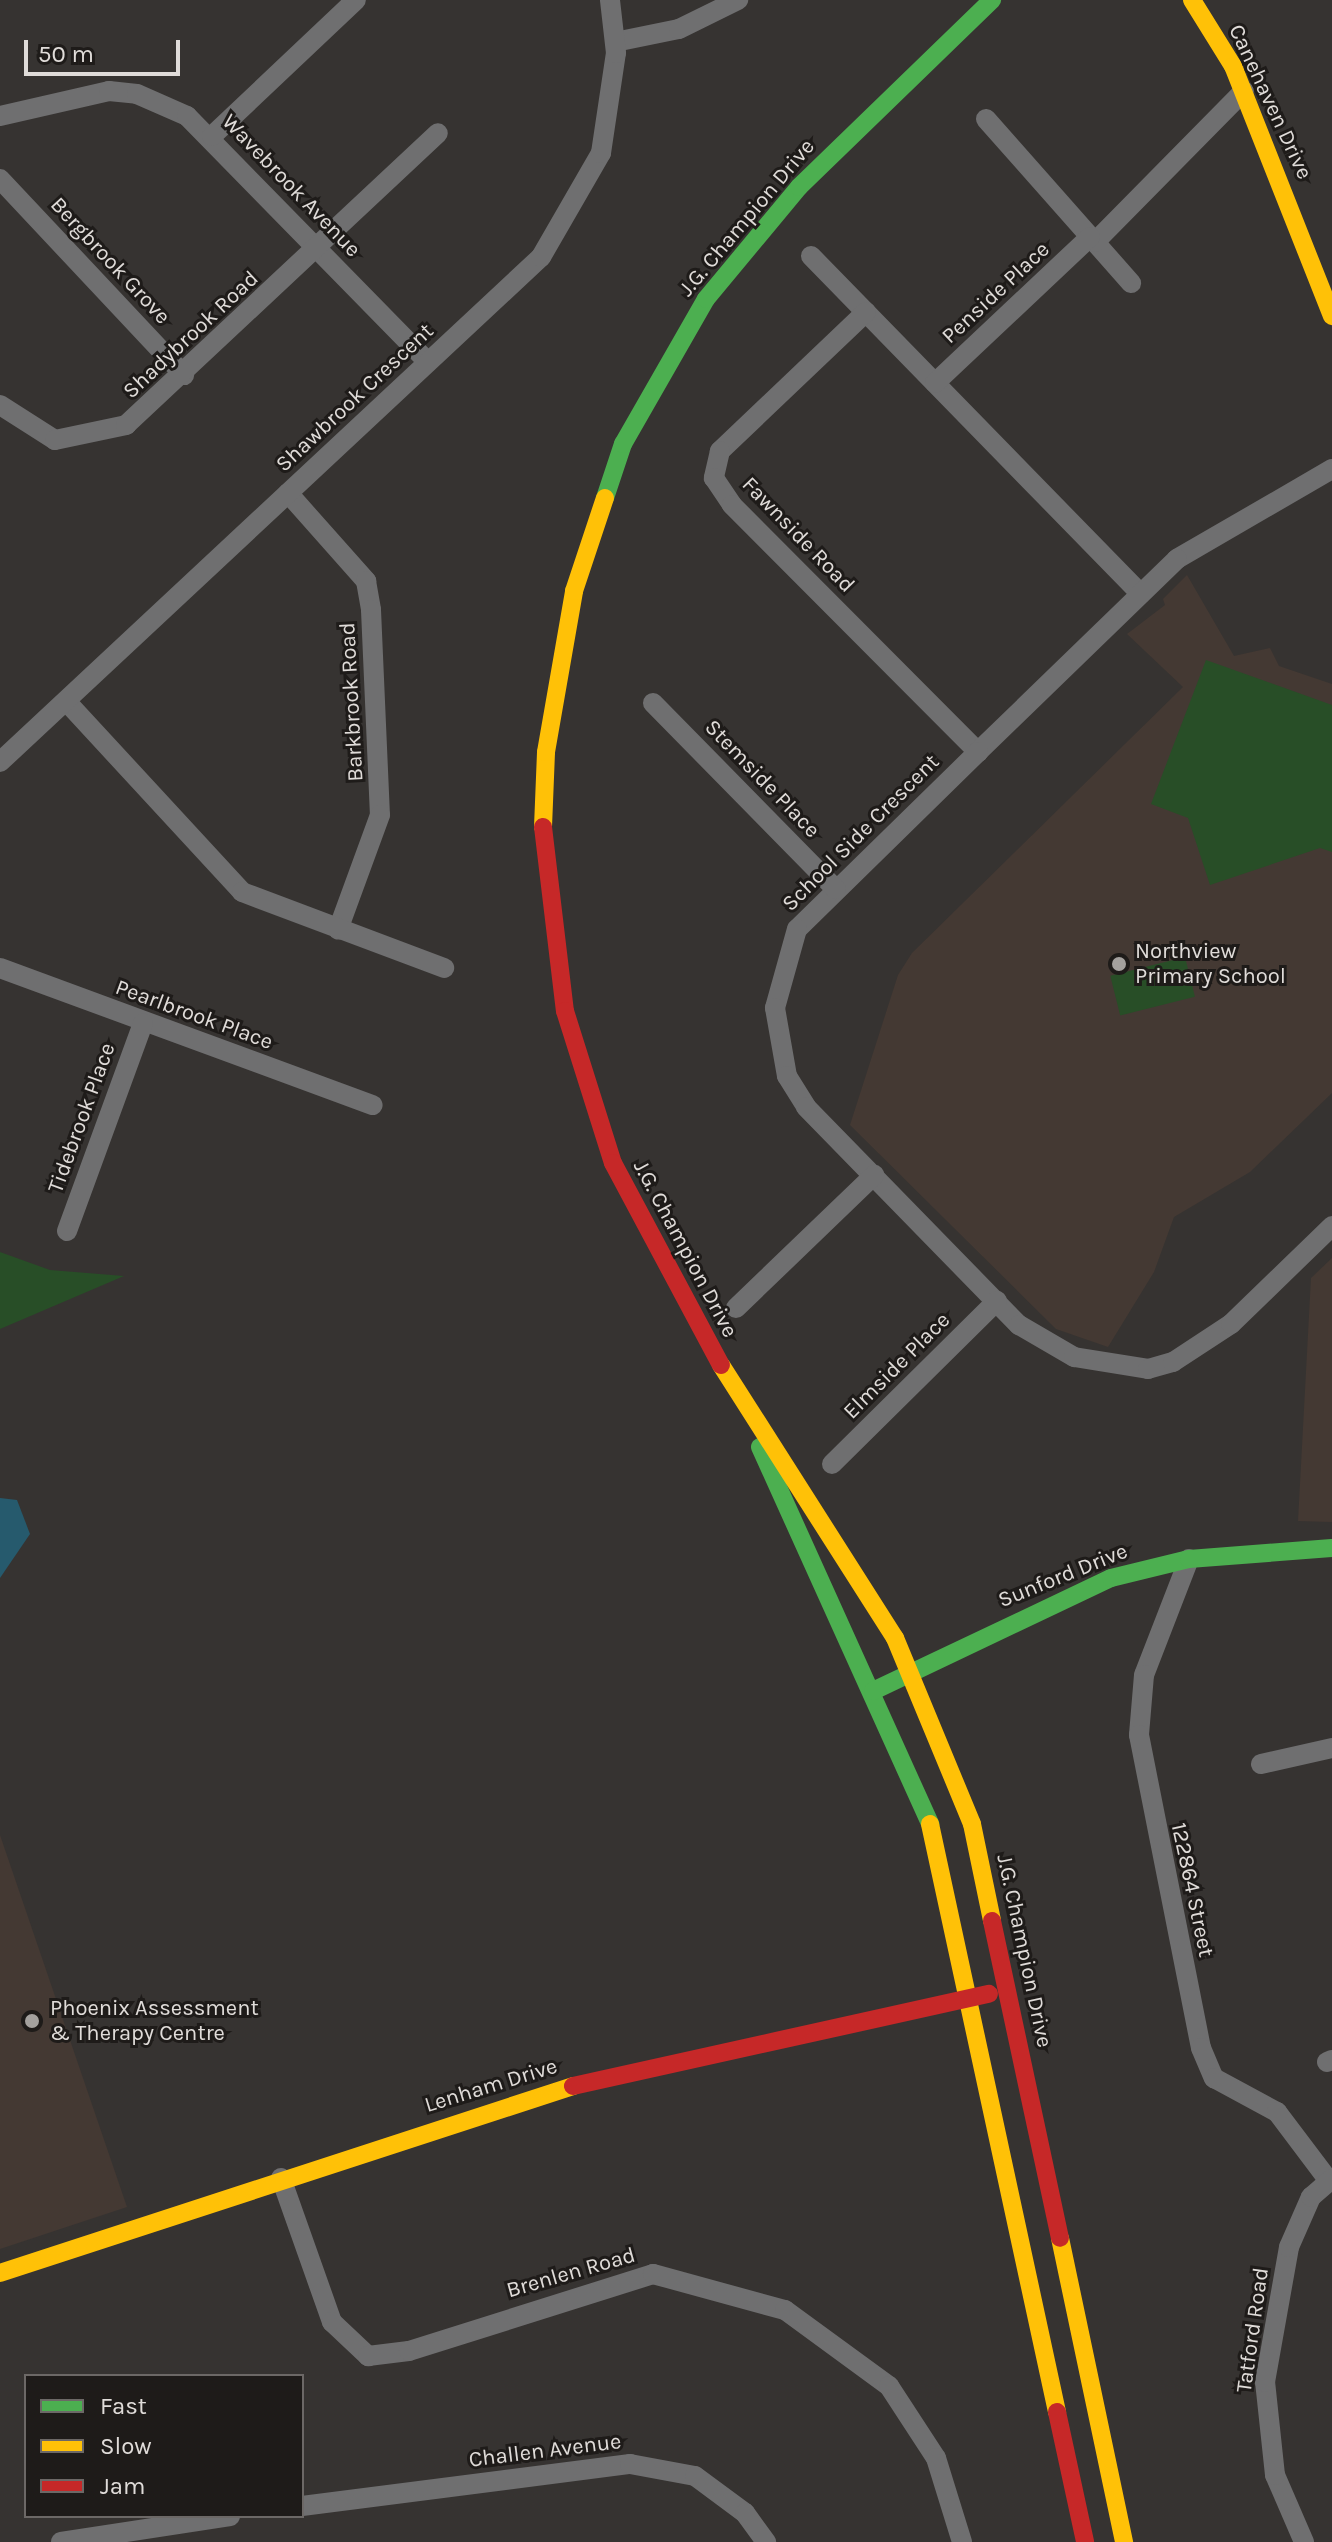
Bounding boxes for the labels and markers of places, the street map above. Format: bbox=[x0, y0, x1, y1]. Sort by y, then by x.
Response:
place label: Northview Primary School bbox=[1135, 938, 1286, 990]
marker: Northview Primary School bbox=[1110, 955, 1128, 973]
place label: Phoenix Assessment & Therapy Centre bbox=[50, 1995, 259, 2046]
marker: Phoenix Assessment & Therapy Centre bbox=[21, 2010, 43, 2032]

